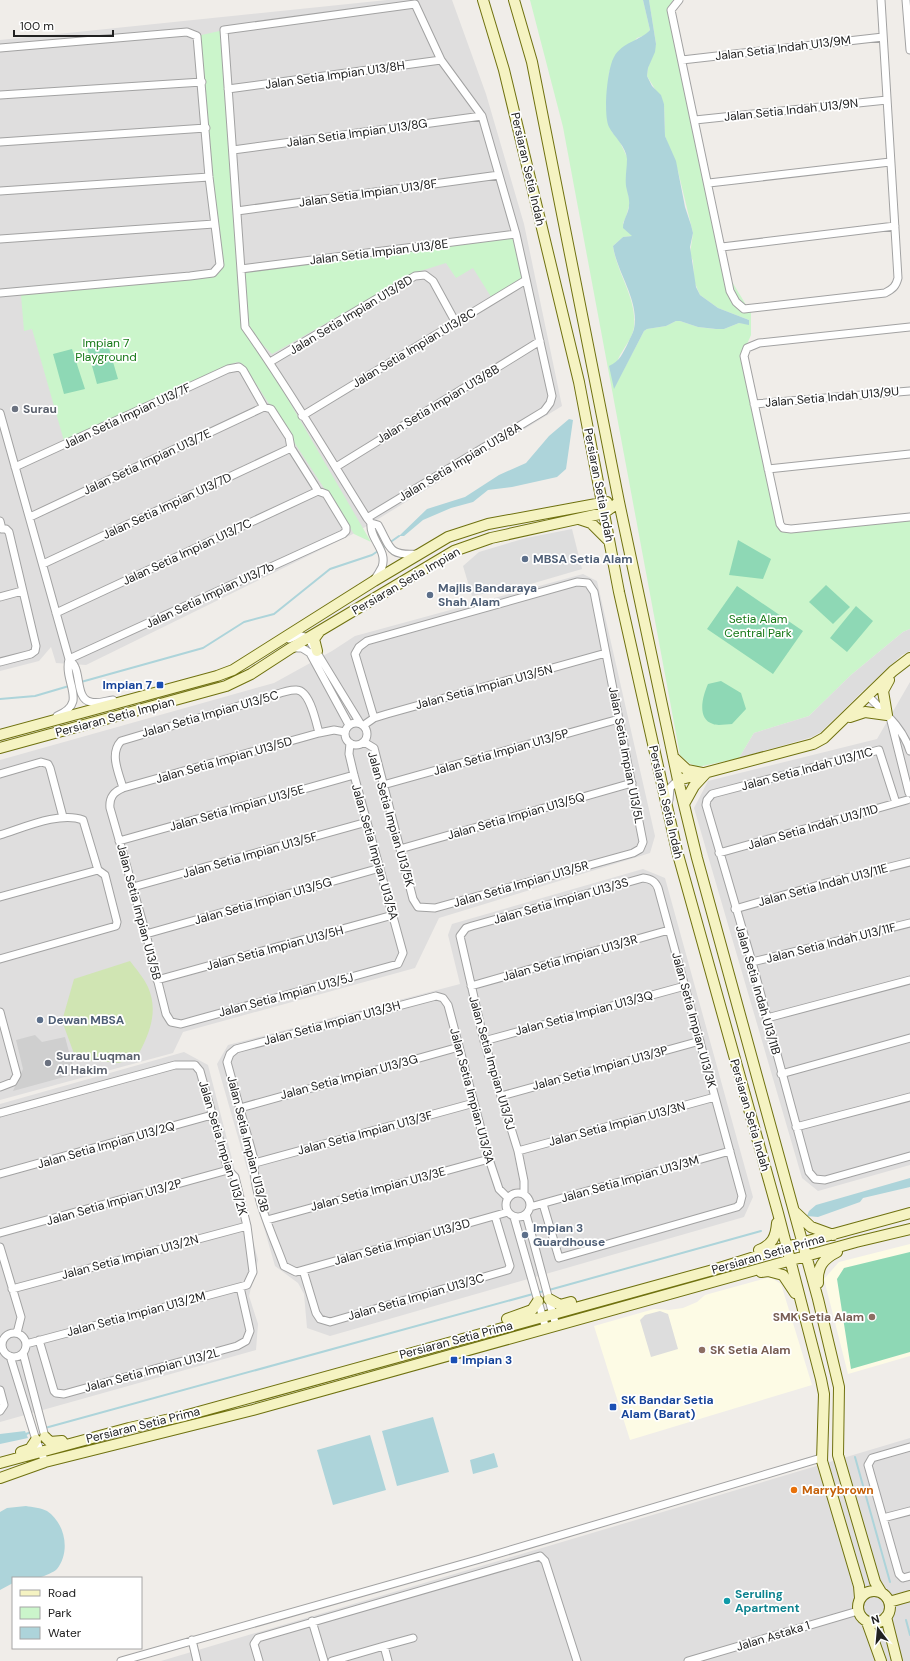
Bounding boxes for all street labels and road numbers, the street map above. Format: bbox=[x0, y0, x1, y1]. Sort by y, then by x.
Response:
street label: Jalan Setia Indah U13/9M bbox=[714, 32, 852, 64]
street label: Jalan Setia Impian U13/8H bbox=[264, 57, 406, 93]
street label: Jalan Setia Indah U13/9N bbox=[723, 95, 859, 125]
street label: Persiaran Setia Indah bbox=[507, 111, 549, 227]
street label: Jalan Setia Impian U13/8G bbox=[286, 115, 428, 151]
street label: Jalan Setia Impian U13/8F bbox=[298, 175, 439, 211]
street label: Jalan Setia Impian U13/8E bbox=[309, 236, 450, 268]
street label: Jalan Setia Impian U13/8D bbox=[286, 272, 416, 358]
street label: Jalan Setia Impian U13/8C bbox=[349, 304, 479, 391]
street label: Jalan Setia Impian U13/8B bbox=[374, 361, 502, 447]
street label: Jalan Setia Impian U13/7F bbox=[61, 379, 194, 453]
street label: Jalan Setia Indah U13/9U bbox=[764, 383, 900, 411]
street label: Jalan Setia Impian U13/8A bbox=[396, 419, 524, 505]
street label: Jalan Setia Impian U13/7E bbox=[81, 425, 214, 499]
street label: Persiaran Setia Indah bbox=[580, 427, 618, 543]
street label: Jalan Setia Impian U13/7D bbox=[100, 469, 234, 543]
street label: Jalan Setia Impian U13/7C bbox=[120, 515, 255, 589]
street label: Persiaran Setia Impian bbox=[349, 543, 463, 619]
street label: Jalan Setia Impian U13/7b bbox=[143, 558, 277, 632]
street label: Jalan Setia Impian U13/5N bbox=[414, 661, 554, 713]
street label: Jalan Setia Impian U13/5L bbox=[605, 685, 647, 825]
street label: Jalan Setia Impian U13/5C bbox=[140, 687, 281, 741]
street label: Persiaran Setia Impian bbox=[54, 693, 176, 741]
street label: Jalan Setia Impian U13/5P bbox=[432, 725, 571, 779]
street label: Jalan Setia Impian U13/5D bbox=[154, 733, 294, 787]
street label: Persiaran Setia Indah bbox=[645, 744, 687, 860]
street label: Jalan Setia Indah U13/11C bbox=[739, 744, 875, 794]
street label: Jalan Setia Impian U13/5K bbox=[364, 749, 418, 889]
street label: Jalan Setia Impian U13/5E bbox=[168, 781, 307, 835]
street label: Jalan Setia Impian U13/5A bbox=[348, 782, 402, 922]
street label: Jalan Setia Impian U13/5Q bbox=[445, 789, 587, 843]
street label: Jalan Setia Indah U13/11D bbox=[746, 801, 880, 853]
street label: Jalan Setia Impian U13/5F bbox=[181, 828, 320, 882]
street label: Jalan Setia Impian U13/5B bbox=[113, 842, 165, 982]
street label: Jalan Setia Impian U13/5R bbox=[451, 857, 591, 911]
street label: Jalan Setia Indah U13/11E bbox=[756, 860, 890, 910]
street label: Jalan Setia Impian U13/5G bbox=[193, 874, 333, 928]
street label: Jalan Setia Impian U13/3S bbox=[492, 874, 630, 928]
street label: Jalan Setia Indah U13/11F bbox=[764, 919, 898, 967]
street label: Jalan Setia Impian U13/5H bbox=[205, 922, 345, 974]
street label: Jalan Setia Indah U13/11B bbox=[732, 923, 784, 1057]
street label: Jalan Setia Impian U13/3R bbox=[501, 931, 639, 985]
street label: Jalan Setia Impian U13/3K bbox=[668, 950, 720, 1090]
street label: Jalan Setia Impian U13/5J bbox=[217, 969, 355, 1021]
street label: Jalan Setia Impian U13/3Q bbox=[513, 987, 655, 1039]
street label: Jalan Setia Impian U13/3J bbox=[465, 994, 519, 1132]
street label: Jalan Setia Impian U13/3H bbox=[262, 997, 402, 1049]
street label: Jalan Setia Impian U13/3A bbox=[446, 1026, 498, 1166]
street label: Jalan Setia Impian U13/3P bbox=[530, 1042, 670, 1094]
street label: Jalan Setia Impian U13/3G bbox=[278, 1051, 420, 1103]
street label: Persiaran Setia Indah bbox=[726, 1057, 774, 1173]
street label: Jalan Setia Impian U13/3B bbox=[223, 1074, 273, 1214]
street label: Jalan Setia Impian U13/2K bbox=[195, 1079, 251, 1217]
street label: Jalan Setia Impian U13/3N bbox=[547, 1098, 687, 1150]
street label: Jalan Setia Impian U13/3F bbox=[296, 1107, 435, 1159]
street label: Jalan Setia Impian U13/2Q bbox=[35, 1118, 177, 1172]
street label: Jalan Setia Impian U13/3M bbox=[559, 1152, 701, 1206]
street label: Jalan Setia Impian U13/3E bbox=[309, 1163, 448, 1215]
street label: Jalan Setia Impian U13/2P bbox=[45, 1175, 183, 1229]
street label: Jalan Setia Impian U13/3D bbox=[332, 1215, 472, 1269]
street label: Persiaran Setia Prima bbox=[710, 1230, 826, 1278]
street label: Jalan Setia Impian U13/2N bbox=[60, 1231, 200, 1283]
street label: Jalan Setia Impian U13/3C bbox=[346, 1270, 486, 1324]
street label: Jalan Setia Impian U13/2M bbox=[65, 1288, 207, 1340]
street label: Persiaran Setia Prima bbox=[398, 1317, 514, 1363]
street label: Jalan Setia Impian U13/2L bbox=[83, 1344, 221, 1396]
street label: Persiaran Setia Prima bbox=[84, 1403, 202, 1447]
street label: Jalan Astaka 1 bbox=[734, 1617, 812, 1655]

